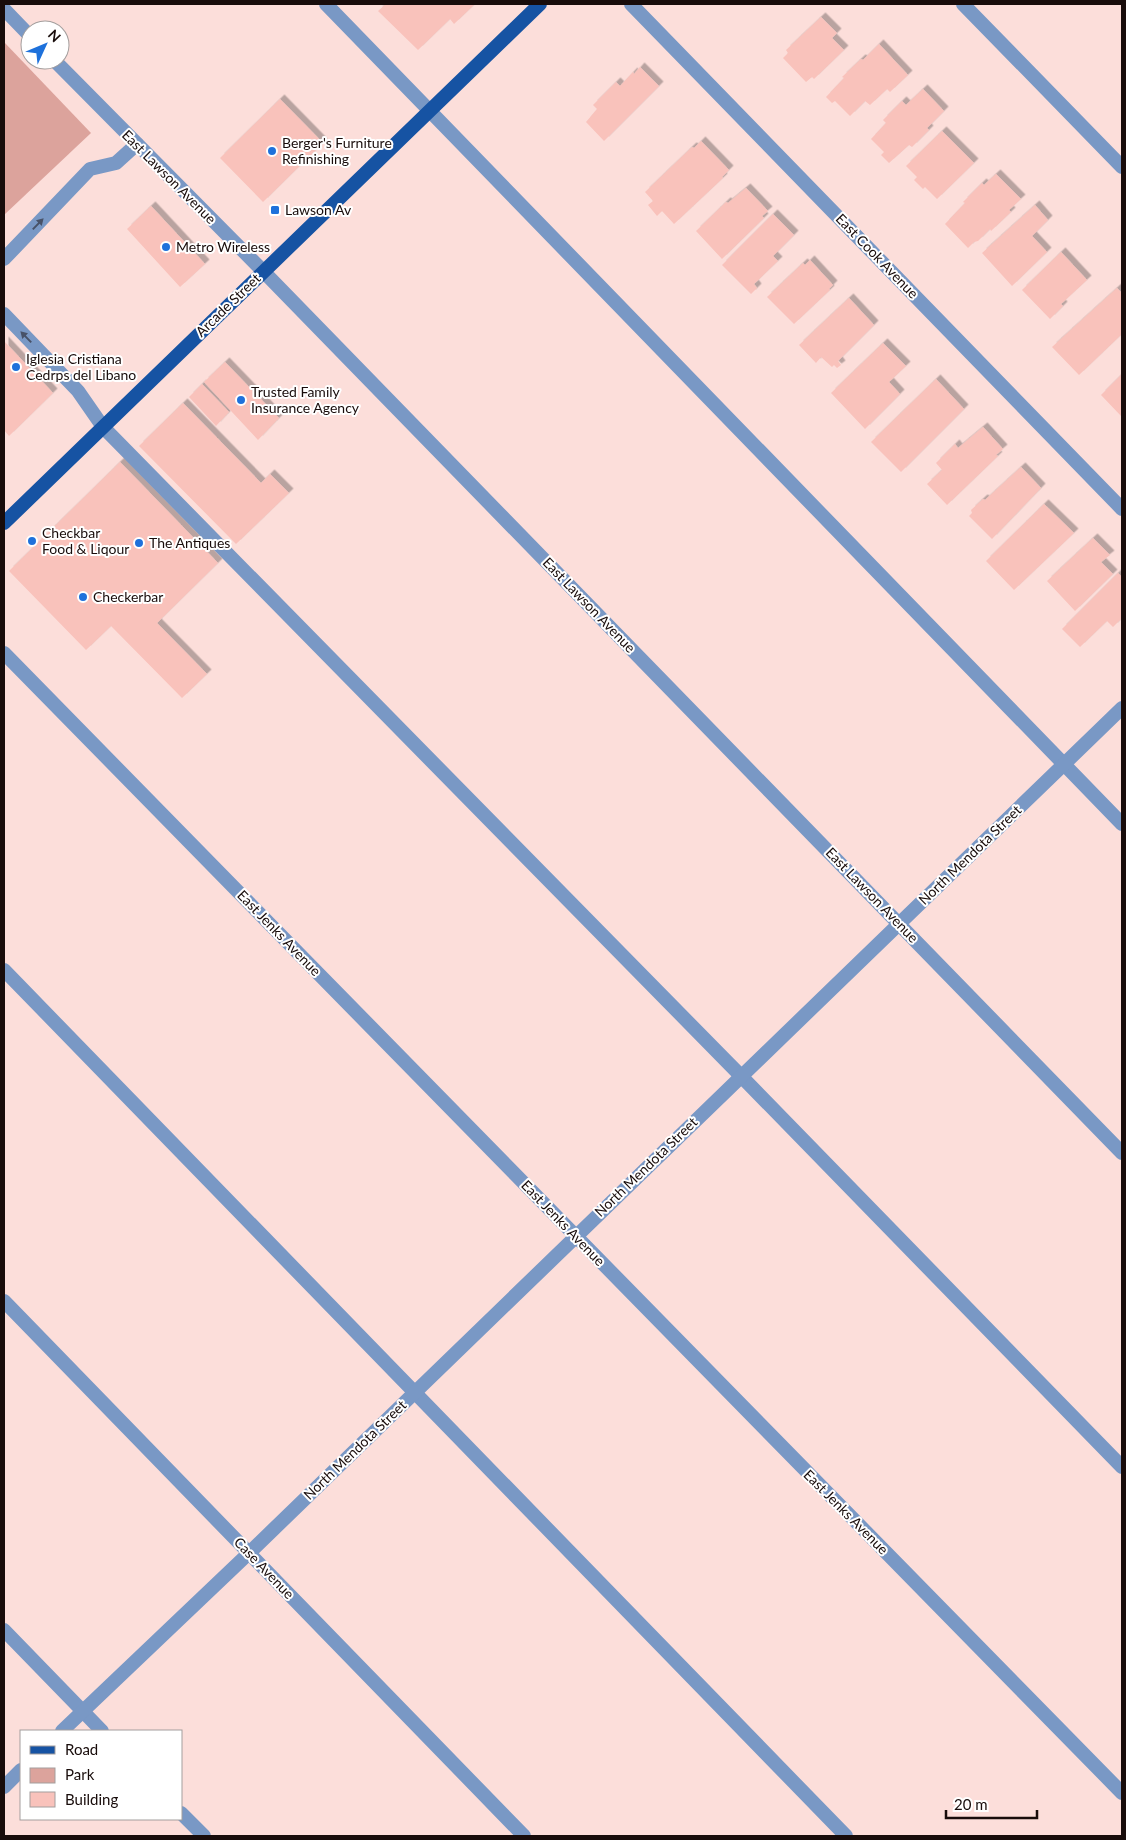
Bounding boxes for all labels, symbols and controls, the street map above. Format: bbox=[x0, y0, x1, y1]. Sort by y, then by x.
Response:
north arrow bbox=[20, 20, 70, 70]
text: N bbox=[45, 26, 65, 45]
street label: East Lawson Avenue bbox=[119, 126, 220, 227]
place label: Berger's Furniture Refinishing bbox=[282, 134, 392, 167]
marker: Berger's Furniture Refinishing bbox=[266, 145, 278, 157]
place label: Lawson Av bbox=[285, 201, 352, 218]
marker: Lawson Av bbox=[269, 204, 281, 216]
street label: East Cook Avenue bbox=[833, 210, 922, 302]
one-way arrow bbox=[32, 218, 44, 230]
place label: Metro Wireless bbox=[176, 238, 270, 255]
marker: Metro Wireless bbox=[160, 241, 172, 253]
street label: Arcade Street bbox=[192, 269, 264, 340]
one-way arrow bbox=[20, 331, 32, 343]
place label: Iglesia Cristiana Cedrps del Libano bbox=[26, 350, 136, 383]
marker: Iglesia Cristiana Cedrps del Libano bbox=[10, 361, 22, 373]
place label: Trusted Family Insurance Agency bbox=[251, 383, 360, 416]
marker: Trusted Family Insurance Agency bbox=[235, 394, 247, 406]
place label: Checkbar Food & Liqour bbox=[42, 524, 129, 557]
place label: The Antiques bbox=[149, 534, 230, 551]
marker: Checkbar Food & Liqour bbox=[26, 535, 38, 547]
marker: The Antiques bbox=[133, 537, 145, 549]
street label: East Lawson Avenue bbox=[539, 553, 639, 656]
place label: Checkerbar bbox=[93, 588, 163, 605]
marker: Checkerbar bbox=[77, 591, 89, 603]
street label: North Mendota Street bbox=[915, 801, 1024, 908]
street label: East Lawson Avenue bbox=[822, 843, 922, 946]
street label: East Jenks Avenue bbox=[234, 886, 325, 979]
street label: North Mendota Street bbox=[591, 1113, 700, 1220]
street label: East Jenks Avenue bbox=[518, 1176, 609, 1269]
street label: North Mendota Street bbox=[300, 1396, 409, 1503]
street label: East Jenks Avenue bbox=[800, 1466, 892, 1558]
street label: Case Avenue bbox=[231, 1533, 298, 1602]
legend bbox=[20, 1730, 182, 1820]
text: Road bbox=[65, 1740, 98, 1758]
text: Park bbox=[65, 1765, 95, 1783]
scale bar bbox=[946, 1788, 1037, 1820]
text: Building bbox=[65, 1790, 118, 1808]
text: 20 m bbox=[954, 1795, 988, 1813]

